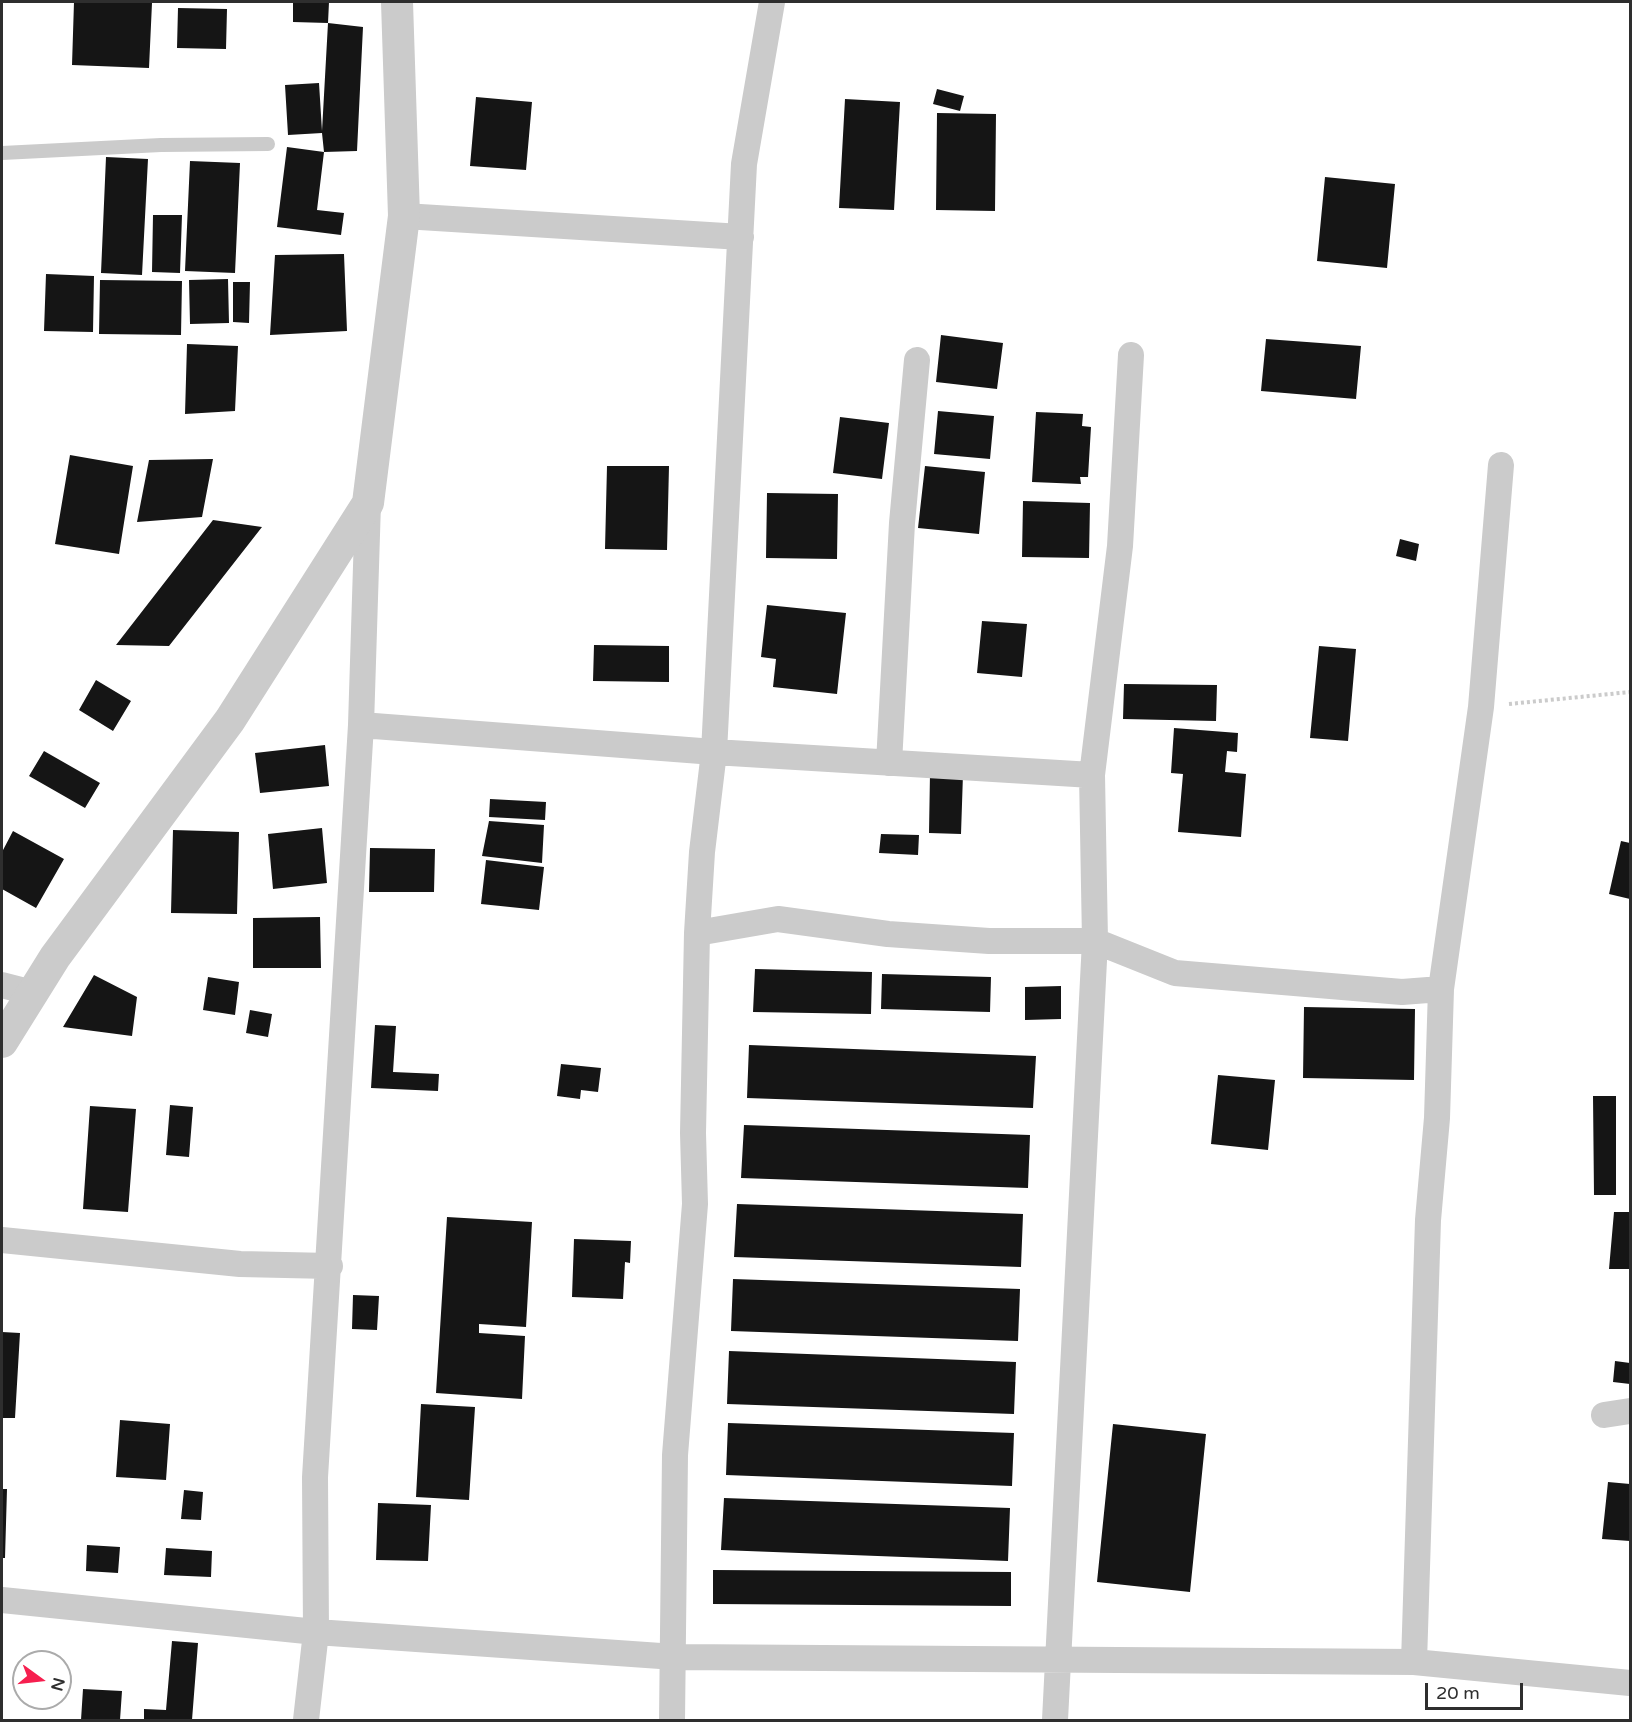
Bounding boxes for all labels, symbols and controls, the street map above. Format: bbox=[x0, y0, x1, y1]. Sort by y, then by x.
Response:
north arrow bbox=[12, 1650, 72, 1710]
scale bar bbox=[1428, 1671, 1526, 1709]
text: N bbox=[46, 1675, 69, 1693]
text: 20 m bbox=[1436, 1682, 1480, 1704]

